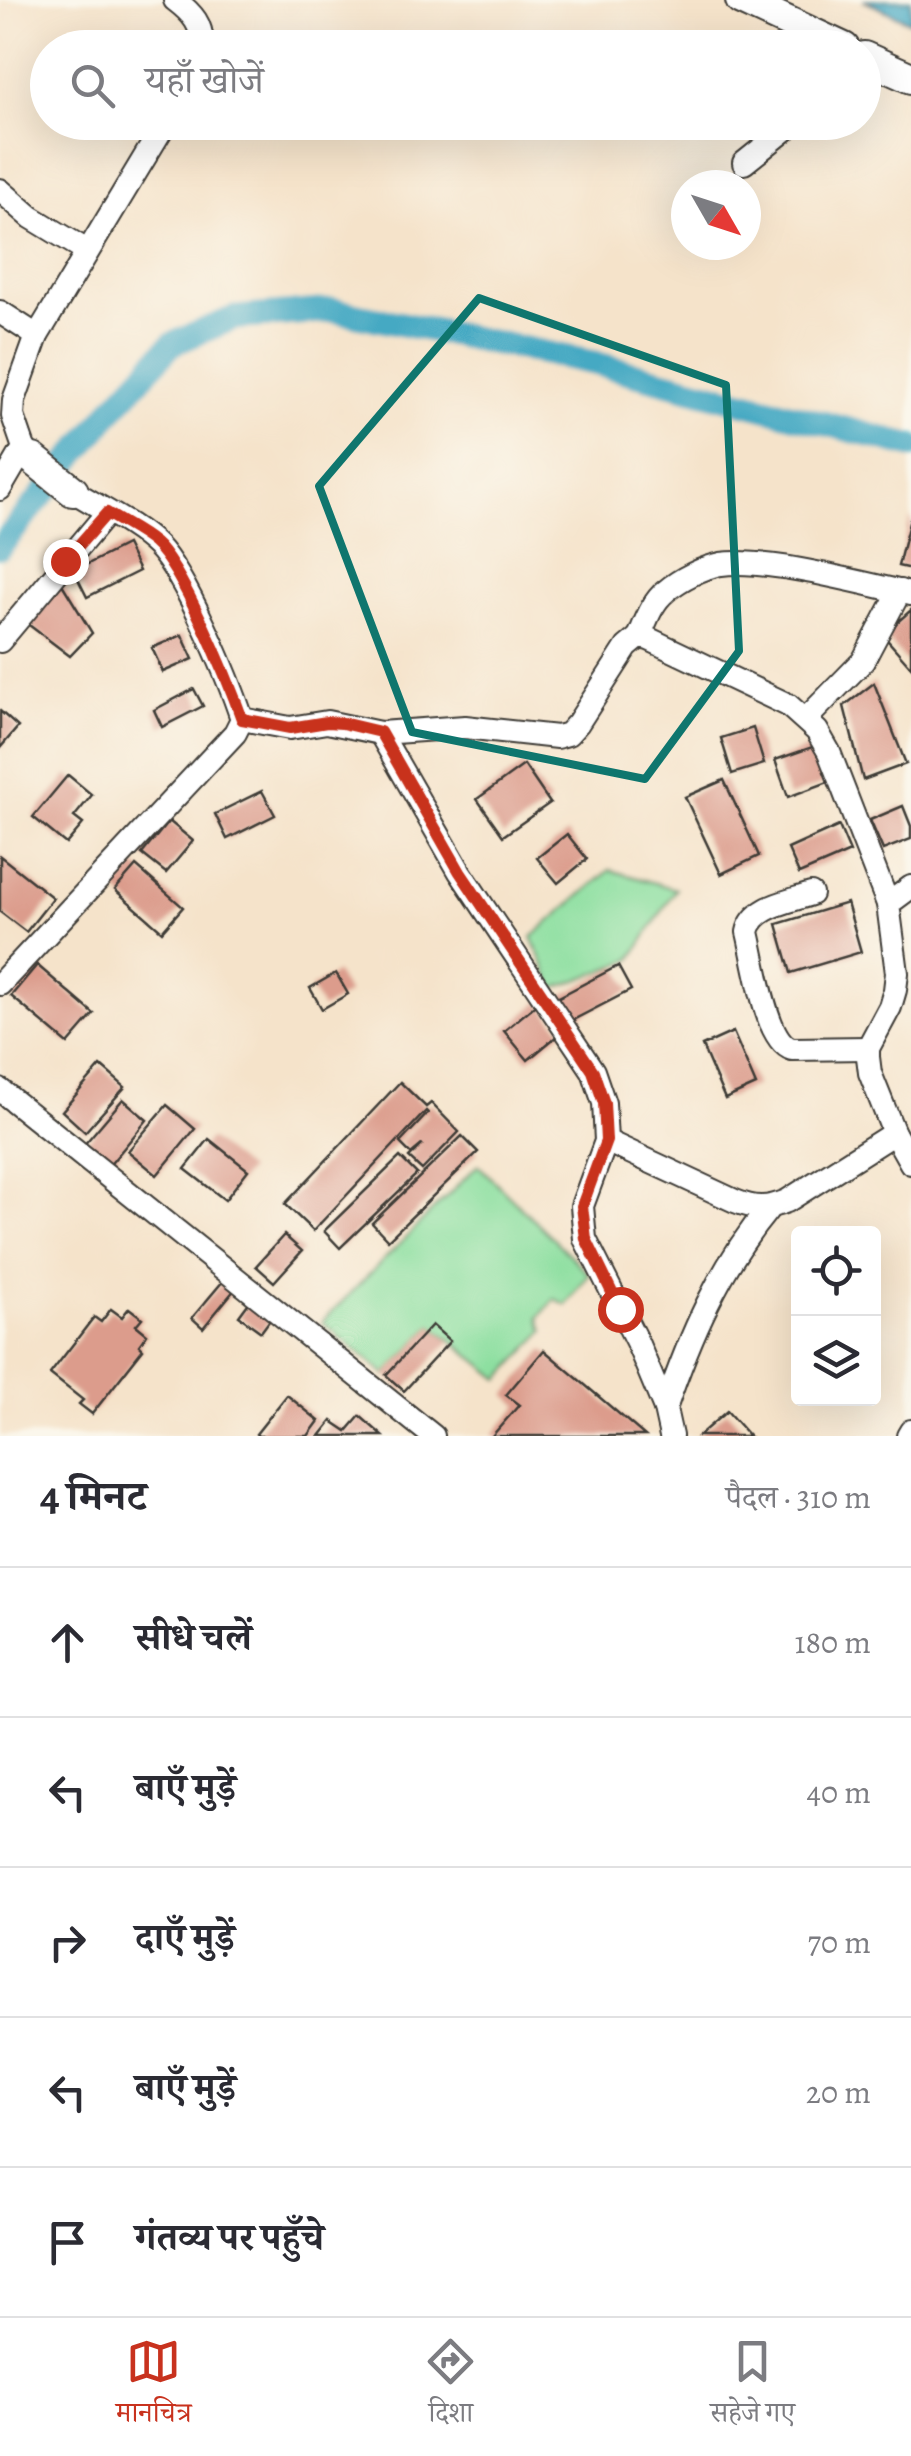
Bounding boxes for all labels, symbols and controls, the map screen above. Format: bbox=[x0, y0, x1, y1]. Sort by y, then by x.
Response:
search box bbox=[30, 30, 881, 140]
text: यहाँ खोजें bbox=[145, 54, 264, 106]
icon: search bbox=[65, 58, 120, 113]
north arrow bbox=[671, 170, 761, 260]
route end bbox=[43, 539, 89, 585]
map controls bbox=[791, 1226, 881, 1406]
button: locate bbox=[791, 1226, 881, 1316]
route start bbox=[598, 1287, 644, 1333]
button: layers bbox=[791, 1316, 881, 1406]
text: 4 मिनट bbox=[40, 1467, 147, 1524]
text: पैदल · 310 m bbox=[725, 1475, 871, 1519]
text: सीधे चलें bbox=[135, 1611, 252, 1663]
icon: ahead bbox=[40, 1615, 95, 1670]
text: 180 m bbox=[795, 1620, 871, 1664]
text: बाएँ मुड़ें bbox=[135, 1761, 236, 1813]
icon: left bbox=[40, 1765, 95, 1820]
text: 40 m bbox=[806, 1770, 871, 1814]
text: दाएँ मुड़ें bbox=[135, 1911, 235, 1963]
icon: right bbox=[40, 1915, 95, 1970]
text: 70 m bbox=[808, 1920, 871, 1964]
text: बाएँ मुड़ें bbox=[135, 2061, 236, 2113]
icon: left bbox=[40, 2065, 95, 2120]
text: 20 m bbox=[806, 2070, 871, 2114]
text: गंतव्य पर पहुँचे bbox=[135, 2211, 324, 2263]
icon: arrive bbox=[40, 2215, 95, 2270]
tab: मानचित्र bbox=[116, 2334, 192, 2440]
tab: दिशा bbox=[423, 2334, 478, 2440]
tab: सहेजे गए bbox=[710, 2334, 795, 2440]

